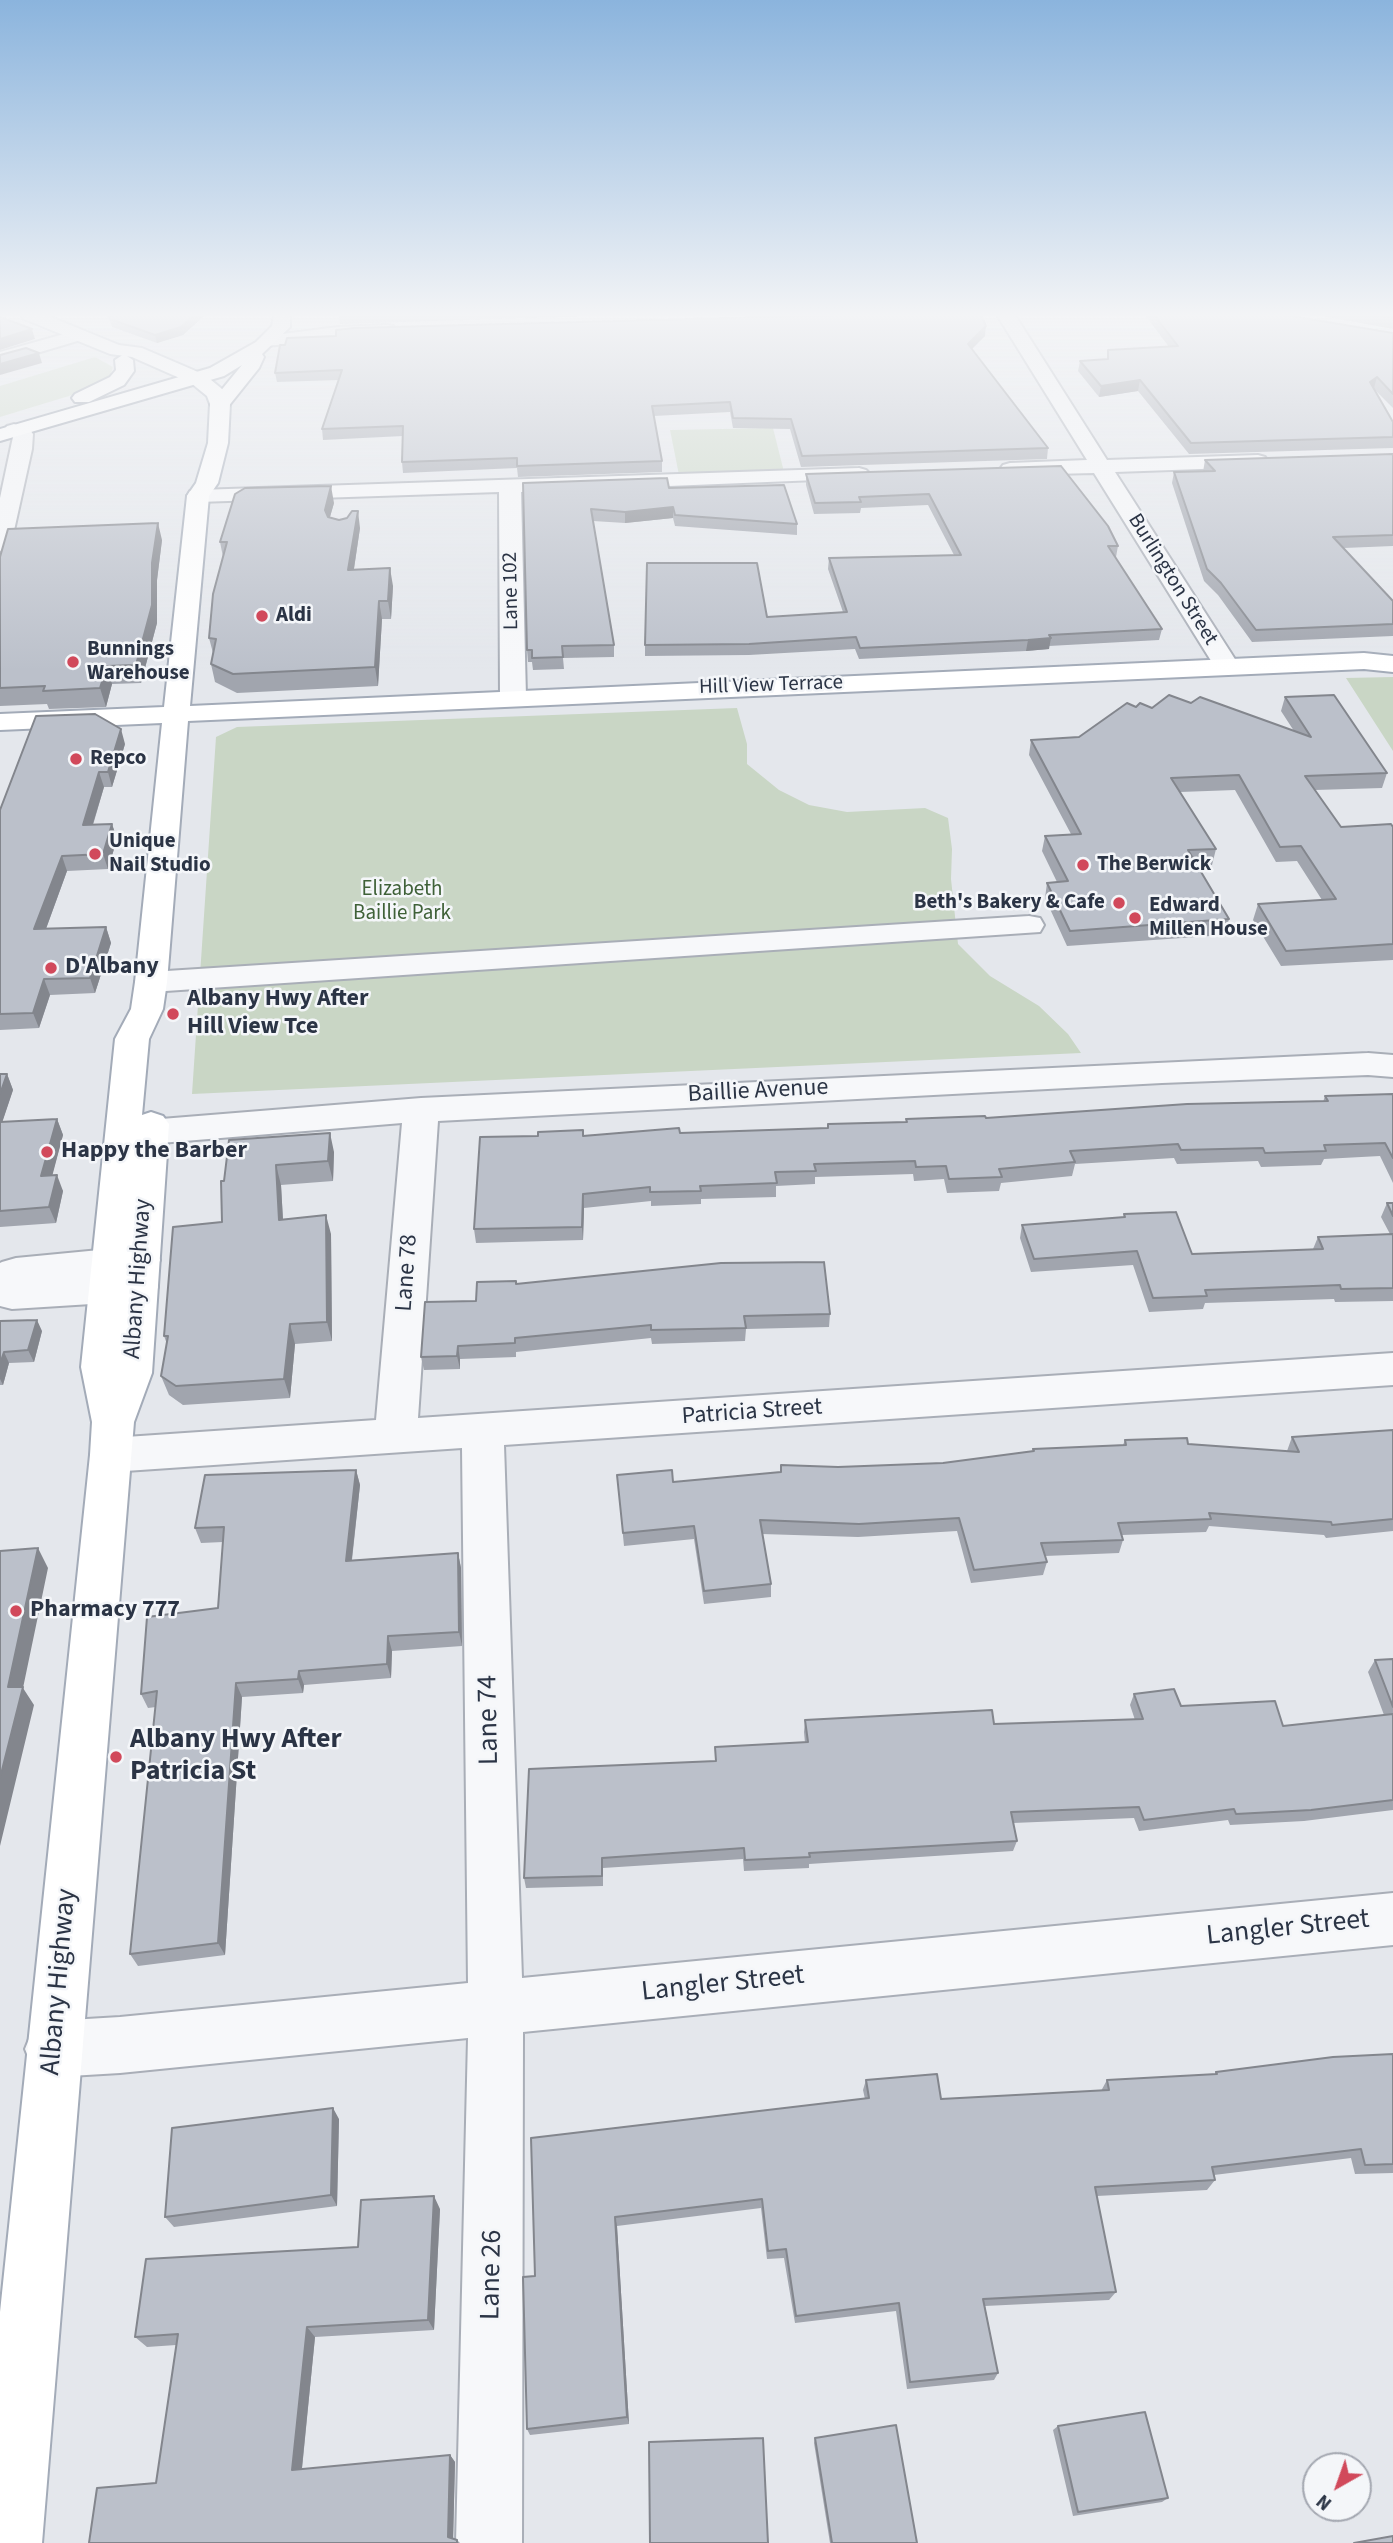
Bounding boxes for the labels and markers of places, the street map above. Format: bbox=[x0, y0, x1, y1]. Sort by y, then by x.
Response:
place label: Aldi bbox=[276, 603, 312, 629]
marker: Aldi bbox=[254, 608, 270, 624]
place label: Bunnings Warehouse bbox=[87, 637, 190, 687]
marker: Bunnings Warehouse bbox=[65, 654, 81, 670]
place label: Repco bbox=[90, 746, 146, 772]
marker: Repco bbox=[68, 751, 84, 767]
place label: Unique Nail Studio bbox=[109, 829, 211, 879]
marker: Unique Nail Studio bbox=[87, 846, 103, 862]
place label: The Berwick bbox=[1097, 852, 1211, 878]
marker: The Berwick bbox=[1075, 857, 1091, 873]
place label: Beth's Bakery & Cafe bbox=[914, 890, 1105, 916]
place label: Edward Millen House bbox=[1149, 893, 1268, 943]
marker: Beth's Bakery & Cafe bbox=[1111, 895, 1127, 911]
marker: Edward Millen House bbox=[1127, 910, 1143, 926]
place label: D'Albany bbox=[65, 954, 159, 982]
marker: D'Albany bbox=[43, 960, 59, 976]
place label: Albany Hwy After Hill View Tce bbox=[187, 986, 368, 1042]
marker: Albany Hwy After Hill View Tce bbox=[165, 1006, 181, 1022]
place label: Happy the Barber bbox=[61, 1138, 247, 1166]
marker: Happy the Barber bbox=[39, 1144, 55, 1160]
place label: Pharmacy 777 bbox=[30, 1597, 180, 1625]
marker: Pharmacy 777 bbox=[8, 1603, 24, 1619]
place label: Albany Hwy After Patricia St bbox=[130, 1724, 342, 1790]
marker: Albany Hwy After Patricia St bbox=[108, 1749, 124, 1765]

